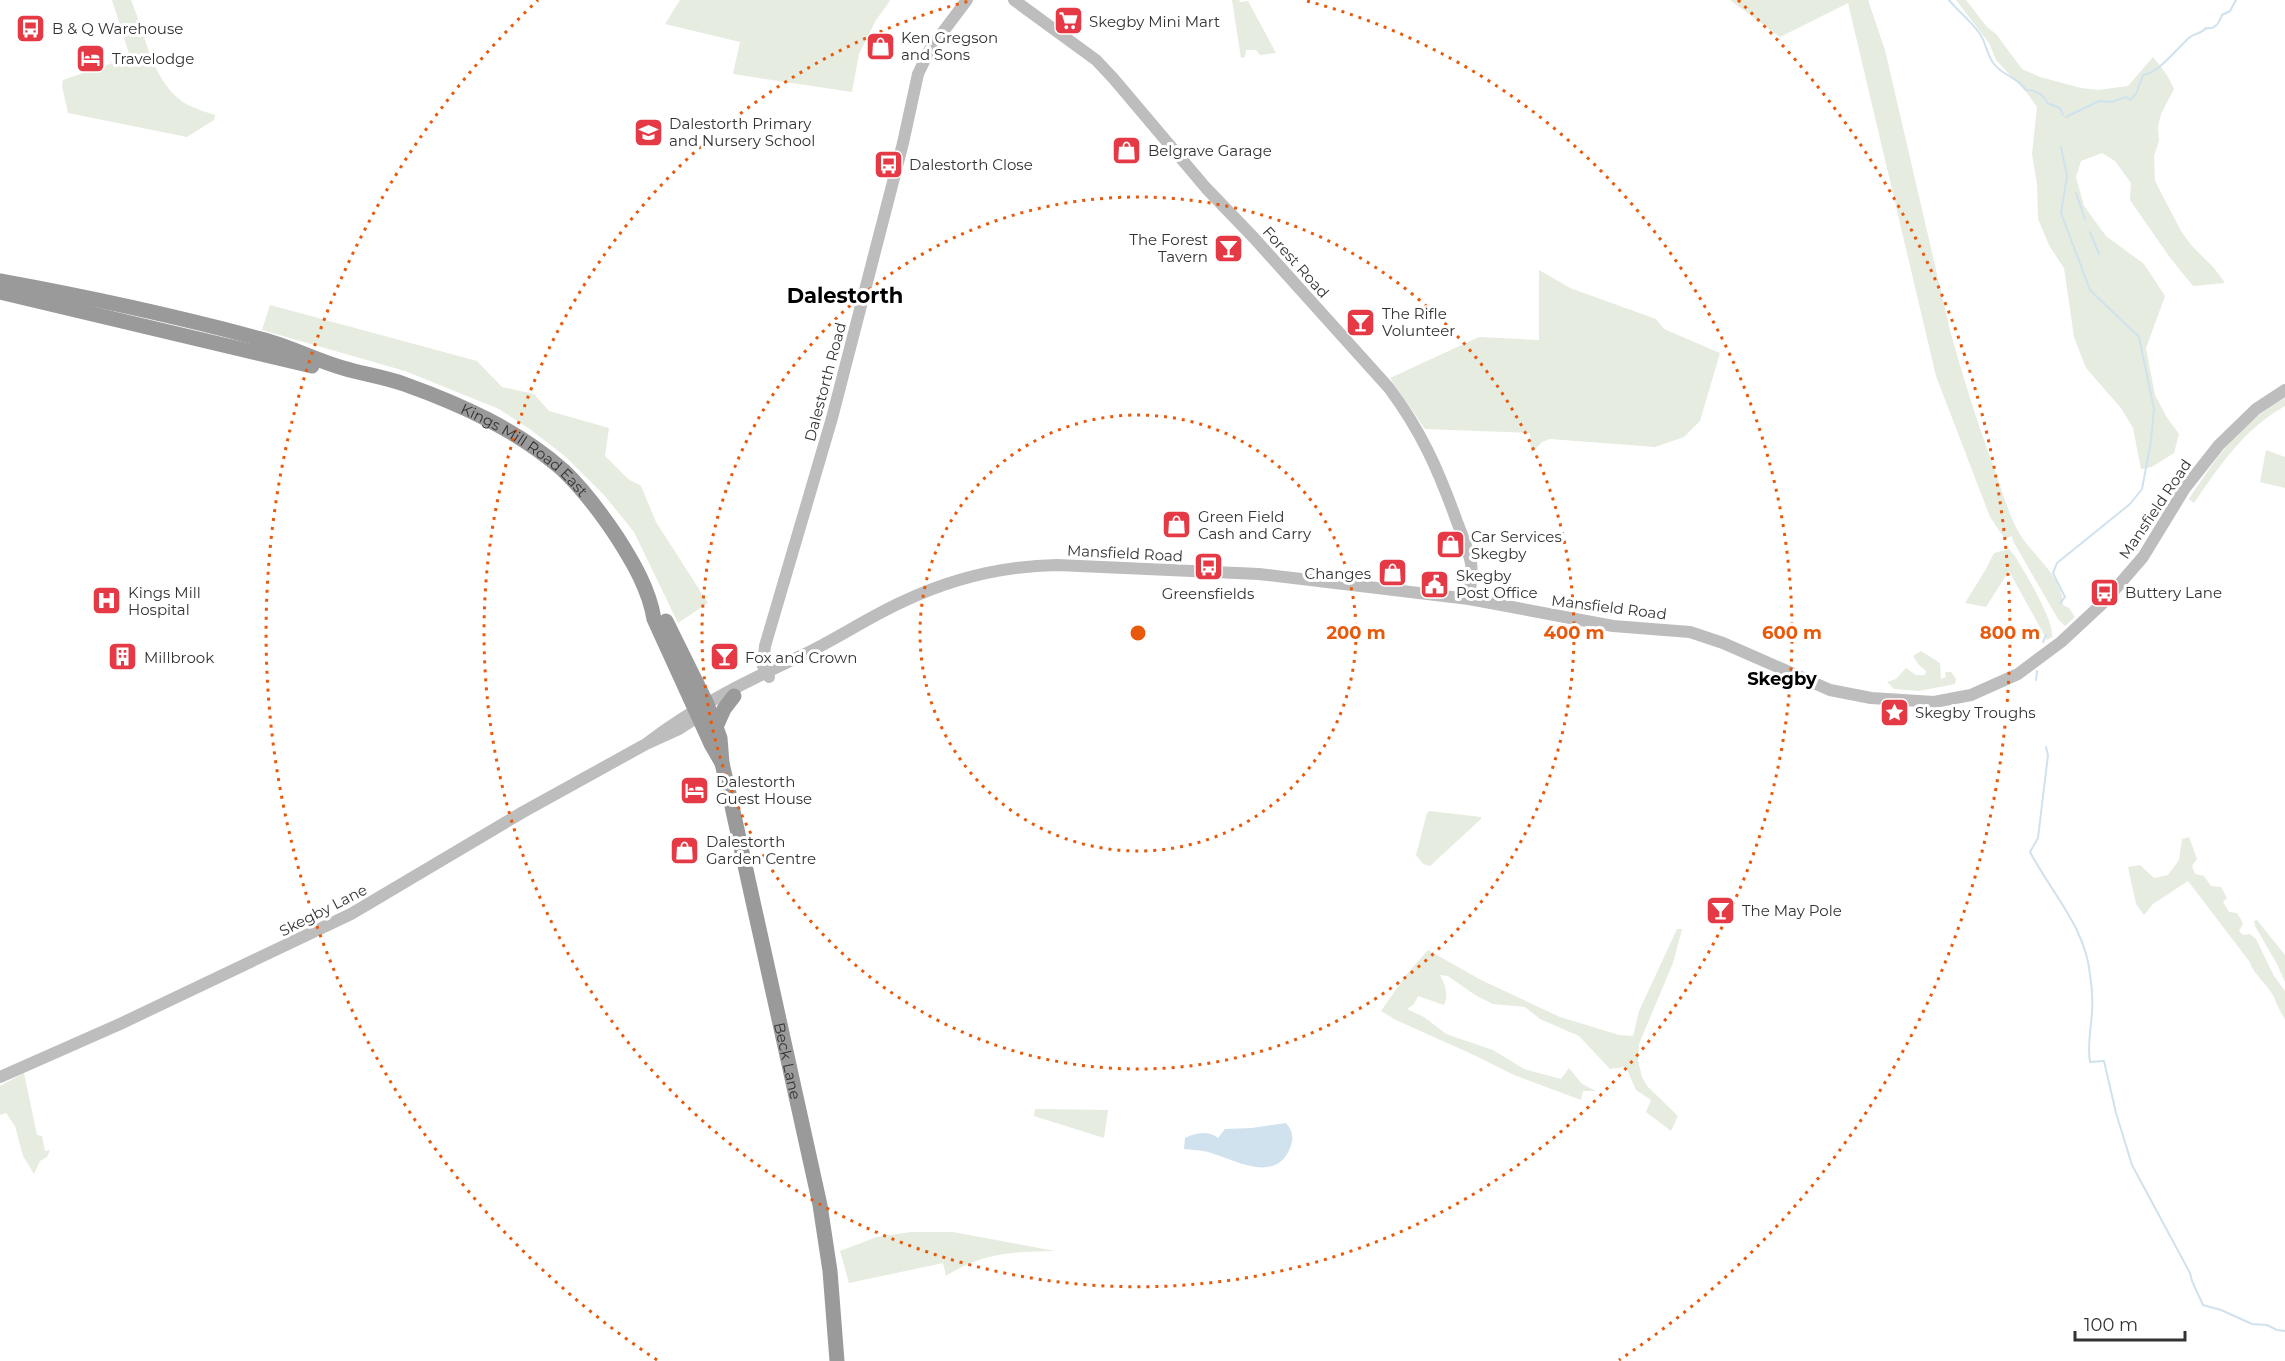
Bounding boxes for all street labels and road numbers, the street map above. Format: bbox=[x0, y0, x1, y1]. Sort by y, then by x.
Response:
street label: Forest Road bbox=[1259, 222, 1333, 302]
street label: Dalestorth Road bbox=[800, 320, 850, 444]
street label: Kings Mill Road East bbox=[458, 398, 593, 500]
street label: Mansfield Road bbox=[2115, 456, 2195, 562]
street label: Mansfield Road bbox=[1066, 540, 1184, 566]
street label: Mansfield Road bbox=[1550, 590, 1668, 624]
street label: Skegby Lane bbox=[276, 880, 370, 940]
street label: Beck Lane bbox=[770, 1020, 806, 1101]

